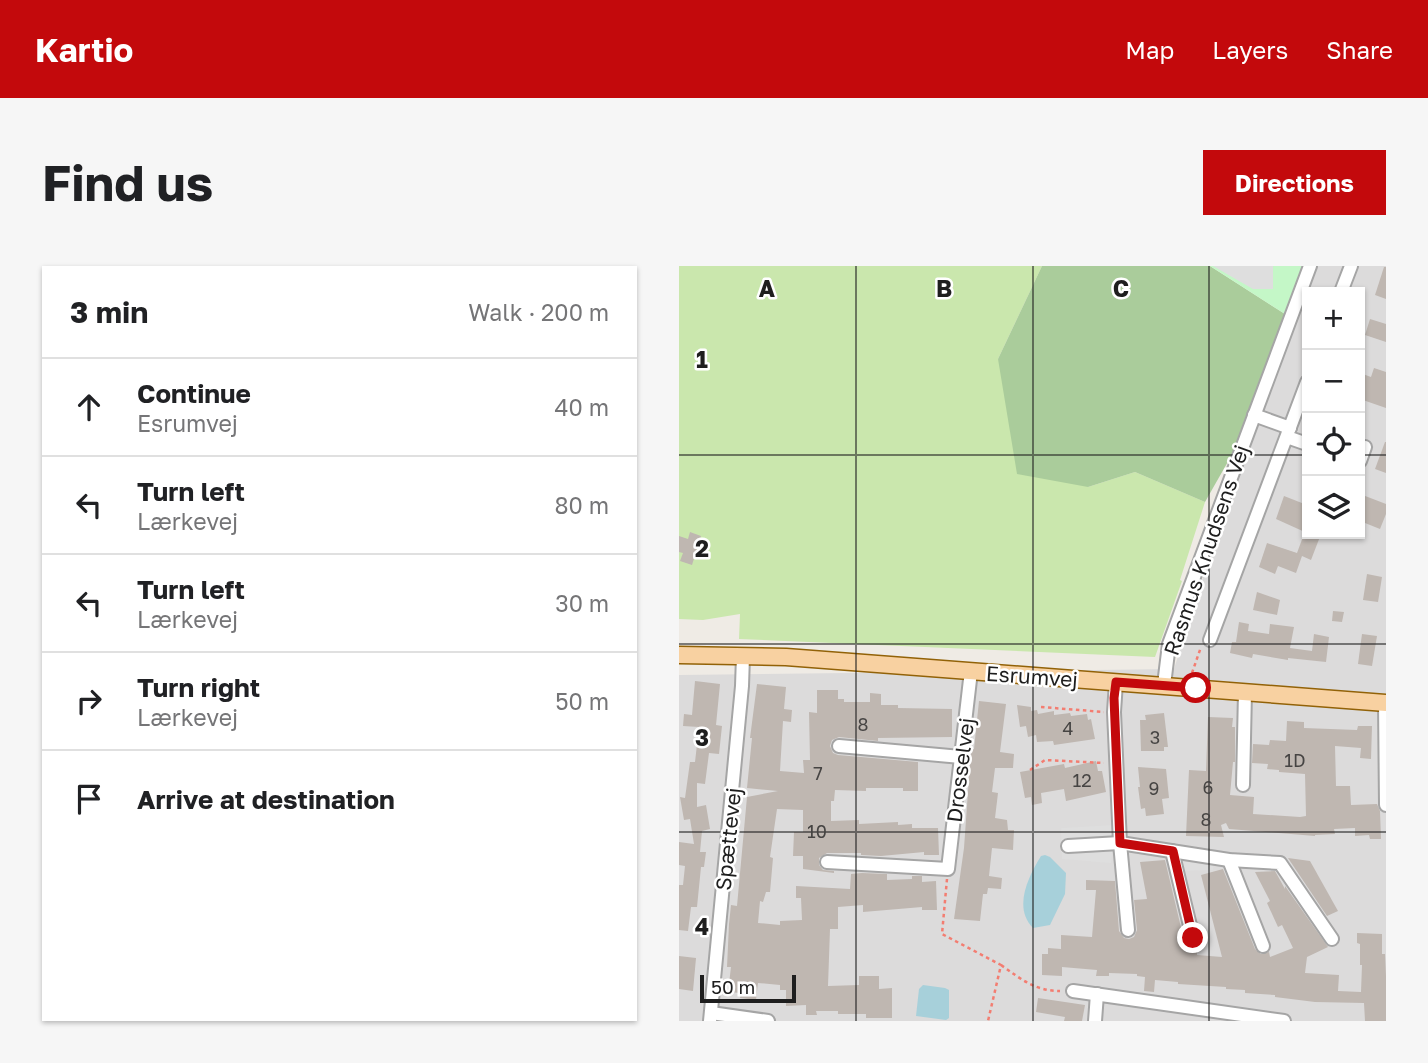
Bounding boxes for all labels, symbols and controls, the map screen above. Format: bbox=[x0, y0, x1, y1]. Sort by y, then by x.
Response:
text: Kartio bbox=[35, 30, 133, 69]
text: Map bbox=[1125, 35, 1174, 64]
text: Layers bbox=[1212, 35, 1288, 64]
text: Share bbox=[1326, 35, 1393, 64]
button: Directions bbox=[1203, 150, 1386, 215]
text: Find us bbox=[42, 153, 213, 212]
text: A bbox=[759, 274, 776, 302]
text: B bbox=[936, 274, 952, 302]
text: C bbox=[1113, 274, 1129, 302]
map controls bbox=[1302, 287, 1365, 539]
button: + bbox=[1302, 287, 1365, 350]
text: 3 min bbox=[70, 294, 148, 330]
text: Walk · 200 m bbox=[468, 298, 609, 326]
text: 1 bbox=[696, 345, 708, 373]
button: − bbox=[1302, 350, 1365, 413]
text: Continue bbox=[137, 378, 251, 409]
icon: ahead bbox=[70, 388, 108, 426]
text: 40 m bbox=[555, 393, 609, 421]
text: Esrumvej bbox=[137, 409, 238, 437]
button: locate bbox=[1302, 413, 1365, 476]
street label: Rasmus Knudsens Vej bbox=[1158, 441, 1254, 659]
text: Turn left bbox=[137, 476, 245, 507]
button: layers bbox=[1302, 476, 1365, 539]
icon: left bbox=[70, 486, 108, 524]
text: 80 m bbox=[555, 491, 609, 519]
text: Lærkevej bbox=[137, 507, 238, 535]
text: 2 bbox=[695, 534, 709, 562]
text: Turn left bbox=[137, 574, 245, 605]
icon: left bbox=[70, 584, 108, 622]
text: 30 m bbox=[555, 589, 609, 617]
text: Lærkevej bbox=[137, 605, 238, 633]
street label: Esrumvej bbox=[985, 660, 1079, 692]
text: Turn right bbox=[137, 672, 260, 703]
route start bbox=[1180, 672, 1211, 703]
icon: right bbox=[70, 682, 108, 720]
text: 50 m bbox=[555, 687, 609, 715]
text: Lærkevej bbox=[137, 703, 238, 731]
house number: 8 bbox=[858, 713, 868, 735]
street label: Drosselvej bbox=[941, 716, 979, 824]
house number: 4 bbox=[1063, 717, 1074, 739]
text: 3 bbox=[695, 723, 709, 751]
house number: 3 bbox=[1150, 726, 1160, 748]
house number: 1D bbox=[1284, 749, 1306, 771]
house number: 7 bbox=[813, 762, 823, 784]
house number: 12 bbox=[1072, 769, 1092, 791]
house number: 6 bbox=[1203, 776, 1213, 798]
house number: 9 bbox=[1149, 777, 1159, 799]
icon: arrive bbox=[70, 780, 108, 818]
text: Arrive at destination bbox=[137, 784, 395, 815]
street label: Spættevej bbox=[710, 786, 746, 892]
house number: 8 bbox=[1201, 808, 1211, 830]
house number: 10 bbox=[807, 820, 827, 842]
text: 4 bbox=[695, 912, 709, 940]
route end bbox=[1177, 922, 1208, 953]
scale bar bbox=[700, 972, 796, 1004]
text: 50 m bbox=[711, 975, 755, 998]

